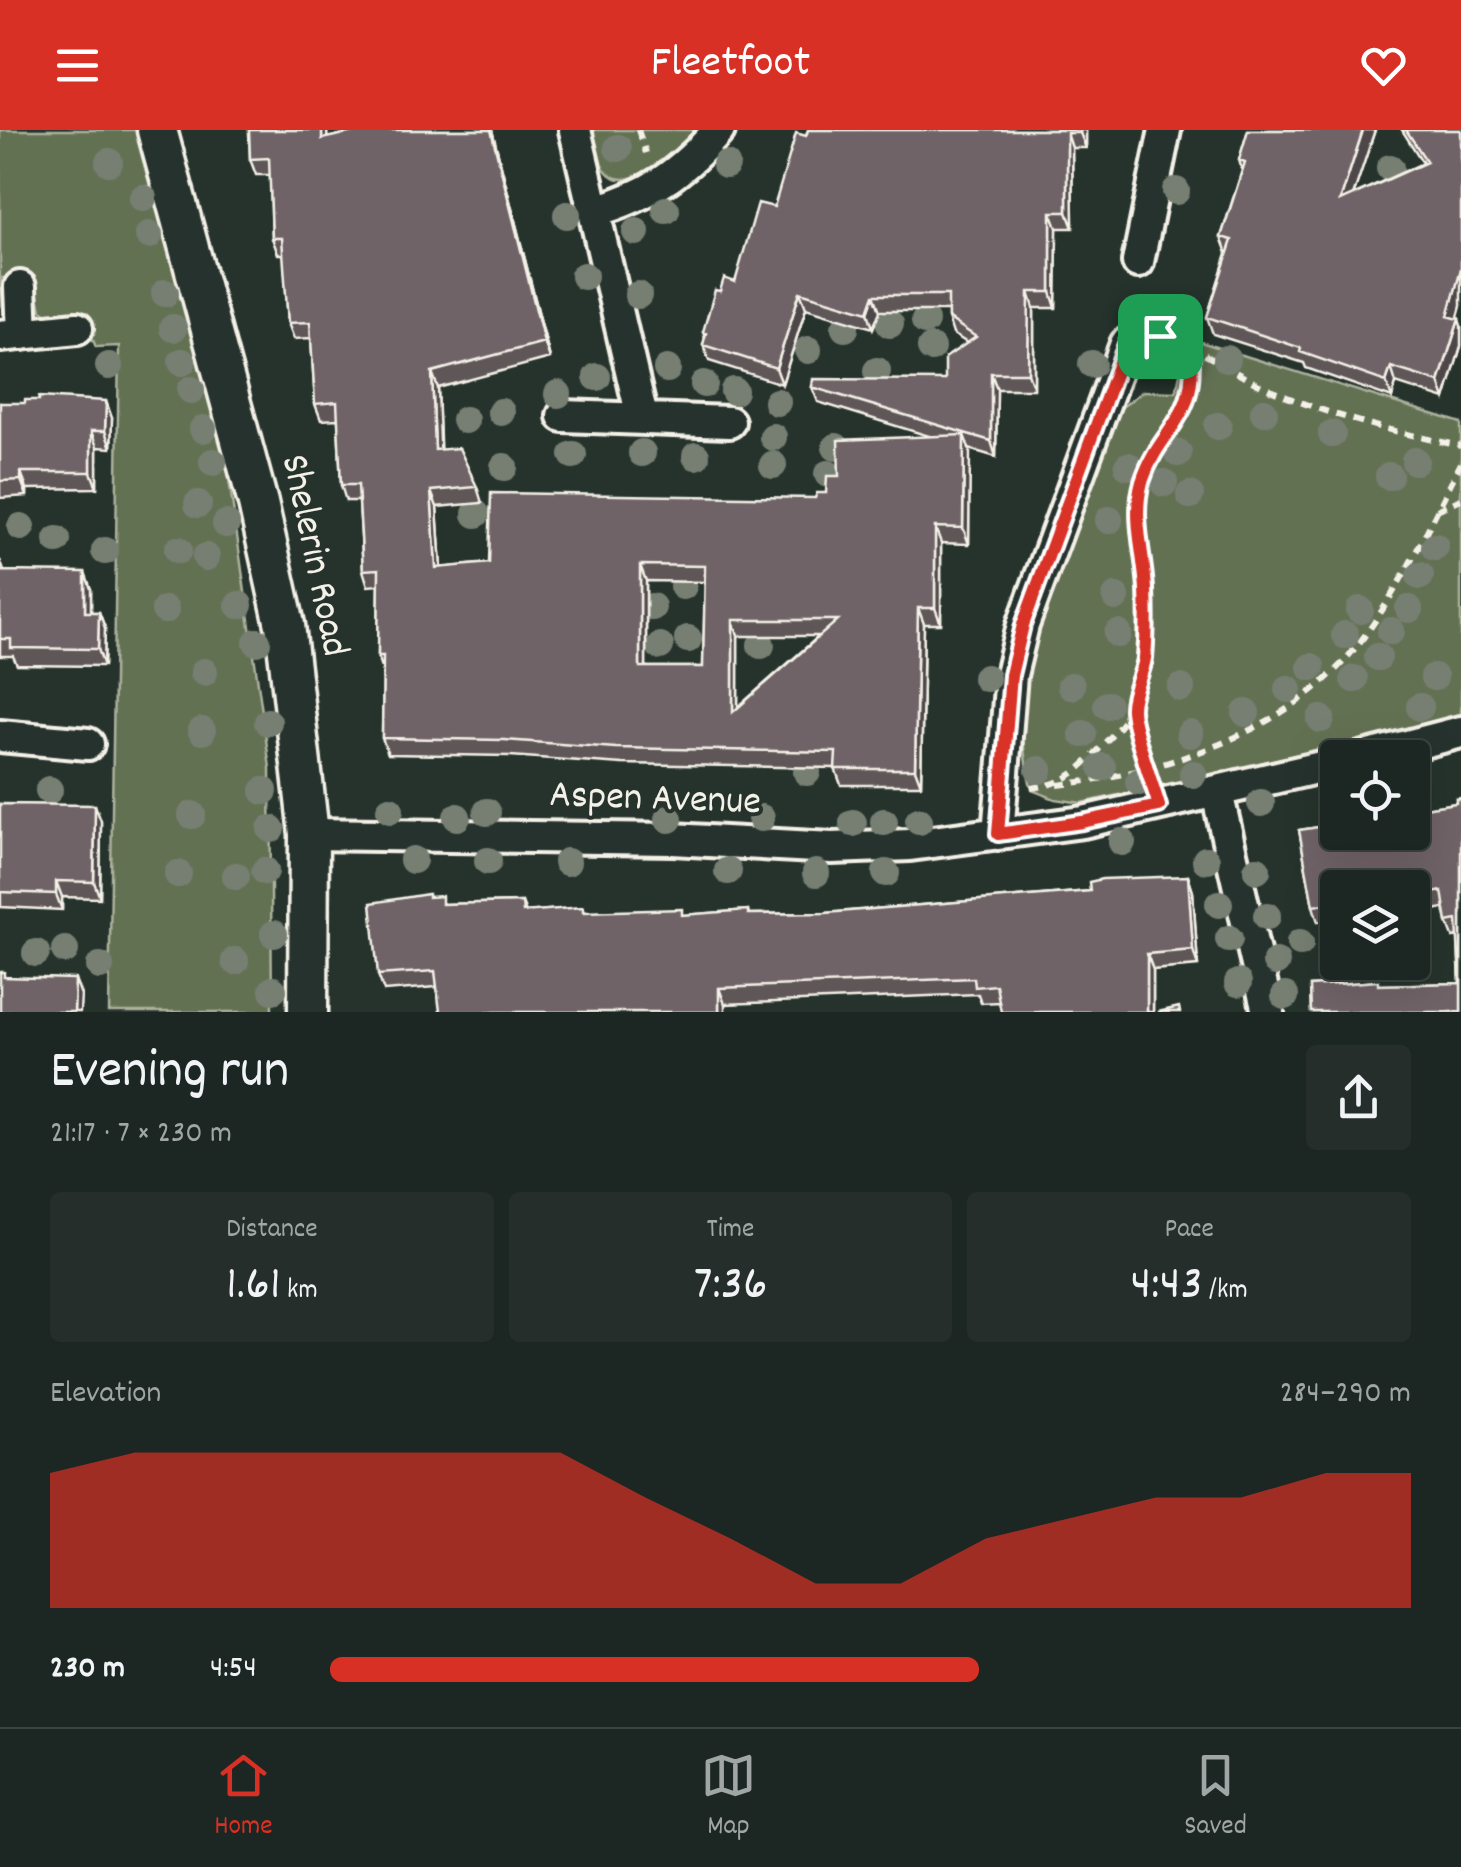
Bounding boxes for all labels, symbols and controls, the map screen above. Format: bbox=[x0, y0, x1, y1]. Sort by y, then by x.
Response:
text: Fleetfoot bbox=[651, 33, 810, 97]
icon: menu bbox=[50, 38, 105, 93]
icon: heart bbox=[1356, 38, 1411, 93]
pin bbox=[1118, 294, 1203, 379]
icon: arrive bbox=[1133, 309, 1188, 364]
street label: Shelerin Road bbox=[263, 450, 361, 662]
map controls bbox=[1320, 740, 1430, 980]
button: locate bbox=[1320, 740, 1430, 850]
street label: Aspen Avenue bbox=[548, 769, 762, 833]
button: layers bbox=[1320, 870, 1430, 980]
text: Evening run bbox=[50, 1035, 289, 1114]
button: share bbox=[1306, 1045, 1411, 1150]
text: 21:17 · 7 × 230 m bbox=[50, 1112, 232, 1158]
text: Distance bbox=[226, 1211, 318, 1251]
text: Time bbox=[707, 1211, 754, 1251]
text: Pace bbox=[1164, 1211, 1214, 1251]
text: 1.61 bbox=[226, 1251, 281, 1323]
text: 7:36 bbox=[693, 1251, 768, 1323]
text: 4:43 bbox=[1131, 1251, 1203, 1323]
text: km bbox=[281, 1272, 318, 1312]
text: /km bbox=[1203, 1272, 1248, 1312]
text: Elevation bbox=[50, 1372, 161, 1418]
text: 284–290 m bbox=[1280, 1372, 1411, 1418]
text: 230 m bbox=[50, 1647, 125, 1693]
text: 4:54 bbox=[210, 1647, 257, 1693]
tab: Home bbox=[214, 1748, 273, 1848]
tab: Map bbox=[701, 1748, 756, 1848]
tab: Saved bbox=[1184, 1748, 1247, 1848]

